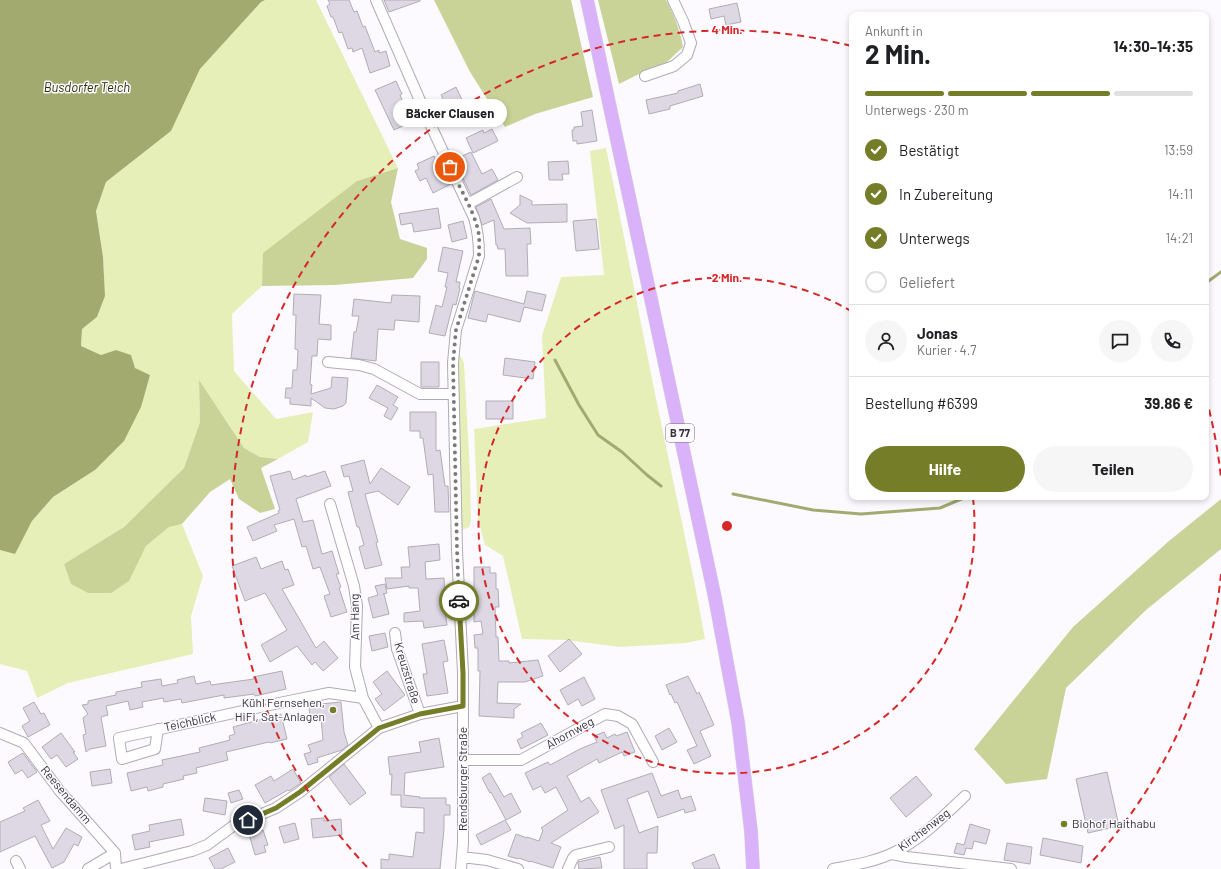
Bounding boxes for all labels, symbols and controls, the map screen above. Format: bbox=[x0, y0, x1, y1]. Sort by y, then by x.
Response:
text: 4 Min. bbox=[711, 22, 743, 36]
text: Ankunft in bbox=[865, 23, 923, 39]
text: 14:30–14:35 bbox=[1113, 37, 1193, 55]
text: 2 Min. bbox=[865, 38, 931, 69]
water label: Busdorfer Teich bbox=[44, 79, 130, 95]
callout: Bäcker Clausen bbox=[393, 99, 507, 127]
text: Unterwegs · 230 m bbox=[865, 102, 968, 118]
text: Bäcker Clausen bbox=[406, 105, 494, 121]
icon: check bbox=[865, 139, 887, 161]
text: Bestätigt bbox=[899, 141, 959, 159]
text: 13:59 bbox=[1164, 142, 1193, 158]
pin bbox=[433, 150, 467, 184]
icon: bag bbox=[439, 156, 461, 178]
icon: check bbox=[865, 183, 887, 205]
text: In Zubereitung bbox=[899, 185, 993, 203]
text: 14:11 bbox=[1168, 186, 1193, 202]
icon: check bbox=[865, 227, 887, 249]
text: Unterwegs bbox=[899, 229, 970, 247]
text: 14:21 bbox=[1166, 230, 1193, 246]
text: 2 Min. bbox=[712, 270, 742, 284]
text: Geliefert bbox=[899, 273, 955, 291]
button: person bbox=[865, 320, 907, 362]
button: chat bbox=[1099, 320, 1141, 362]
button: phone bbox=[1151, 320, 1193, 362]
text: Jonas bbox=[917, 324, 958, 342]
text: Kurier · 4.7 bbox=[917, 342, 976, 358]
text: Bestellung #6399 bbox=[865, 394, 978, 412]
text: 39.86 € bbox=[1144, 394, 1193, 412]
road number: B 77 bbox=[666, 424, 694, 442]
button: Hilfe bbox=[865, 446, 1025, 492]
button: Teilen bbox=[1033, 446, 1193, 492]
centre of rings bbox=[720, 519, 734, 533]
courier bbox=[439, 581, 479, 621]
icon: car bbox=[448, 590, 470, 612]
street label: Am Hang bbox=[347, 594, 361, 640]
street label: Kreuzstraße bbox=[392, 640, 424, 705]
place label: Kühl Fernsehen, HiFi, Sat-Anlagen bbox=[235, 695, 325, 723]
marker: Kühl Fernsehen, HiFi, Sat-Anlagen bbox=[328, 705, 338, 715]
street label: Teichblick bbox=[163, 709, 217, 733]
street label: Ahornweg bbox=[543, 713, 596, 751]
street label: Rendsburger Straße bbox=[455, 727, 469, 831]
street label: Reesendamm bbox=[39, 763, 95, 826]
pin bbox=[231, 803, 265, 837]
street label: Kirchenweg bbox=[895, 805, 952, 853]
icon: home bbox=[237, 809, 259, 831]
place label: Biohof Haithabu bbox=[1072, 816, 1156, 830]
marker: Biohof Haithabu bbox=[1059, 819, 1069, 829]

